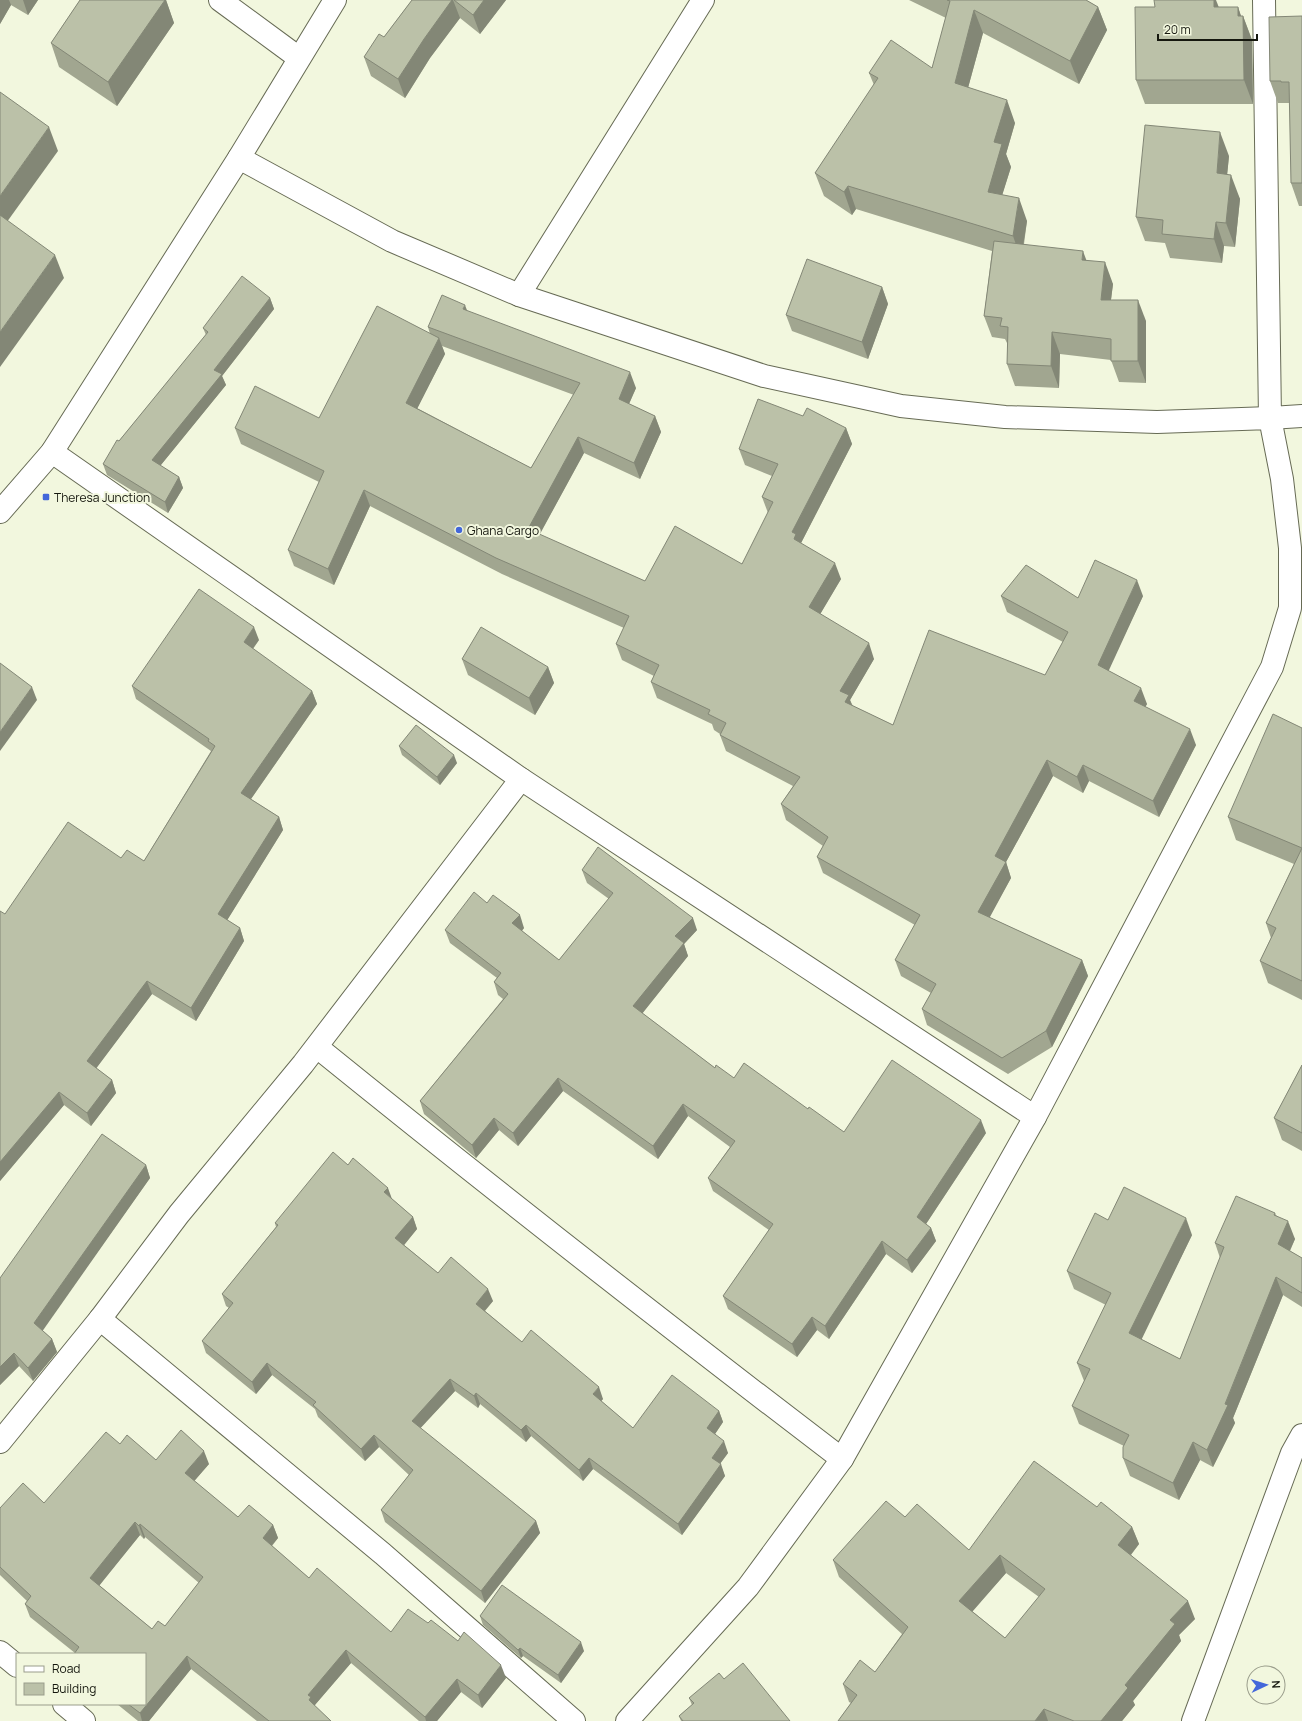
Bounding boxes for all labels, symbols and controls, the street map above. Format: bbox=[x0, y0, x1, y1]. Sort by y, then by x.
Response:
scale bar bbox=[1158, 16, 1257, 42]
text: 20 m bbox=[1164, 21, 1191, 38]
place label: Theresa Junction bbox=[54, 489, 150, 506]
marker: Theresa Junction bbox=[41, 492, 51, 502]
place label: Ghana Cargo bbox=[467, 522, 539, 539]
marker: Ghana Cargo bbox=[454, 525, 464, 535]
legend bbox=[16, 1653, 146, 1705]
text: Road bbox=[52, 1660, 80, 1677]
north arrow bbox=[1246, 1665, 1286, 1705]
text: Building bbox=[52, 1680, 96, 1697]
text: N bbox=[1269, 1680, 1284, 1689]

